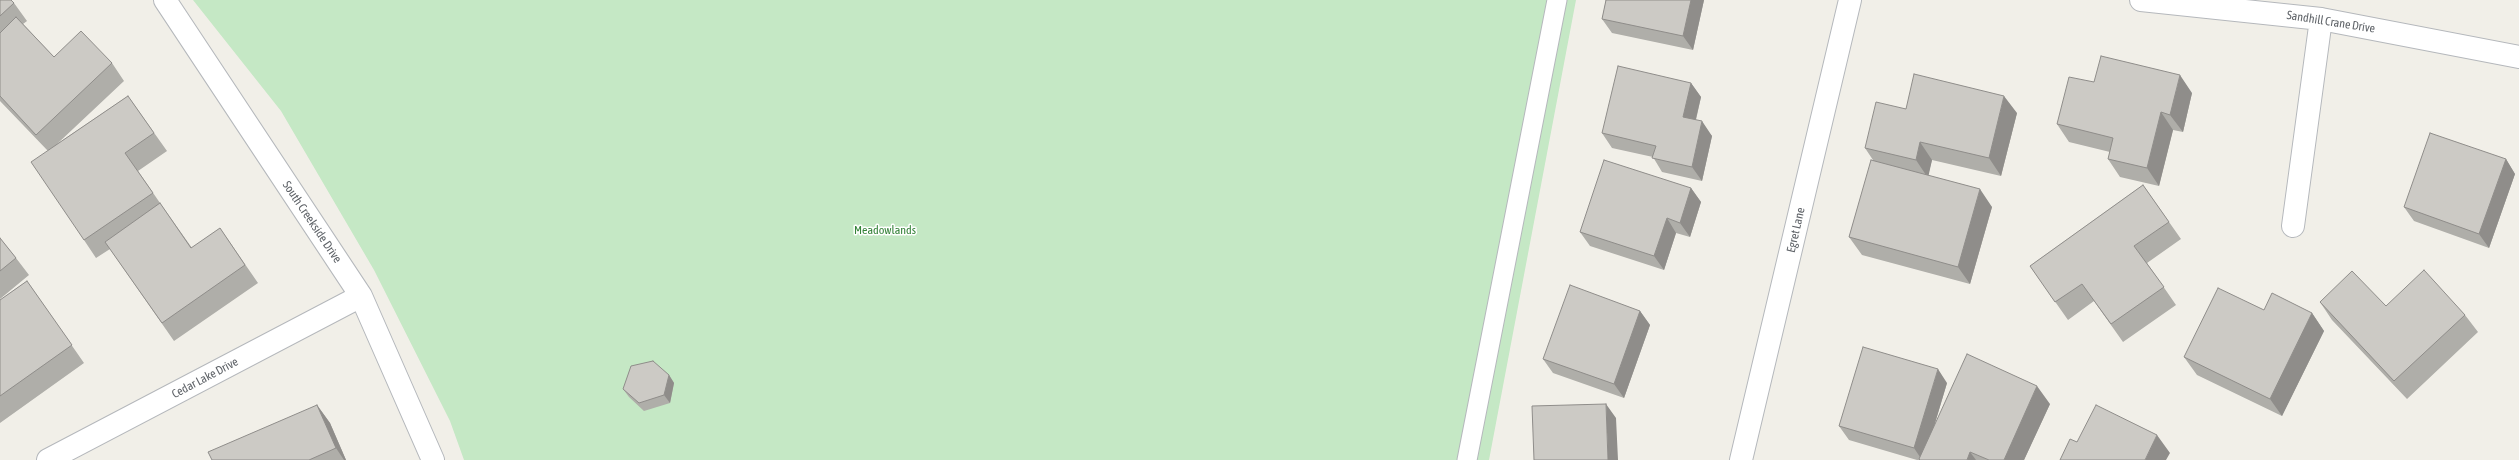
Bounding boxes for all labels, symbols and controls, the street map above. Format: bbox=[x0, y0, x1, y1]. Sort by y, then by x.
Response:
street label: Sandhill Crane Drive bbox=[2286, 8, 2376, 36]
street label: South Creekside Drive bbox=[279, 178, 345, 266]
street label: Egret Lane bbox=[1784, 206, 1808, 254]
park label: Meadowlands bbox=[854, 223, 916, 237]
street label: Cedar Lake Drive bbox=[169, 355, 241, 401]

